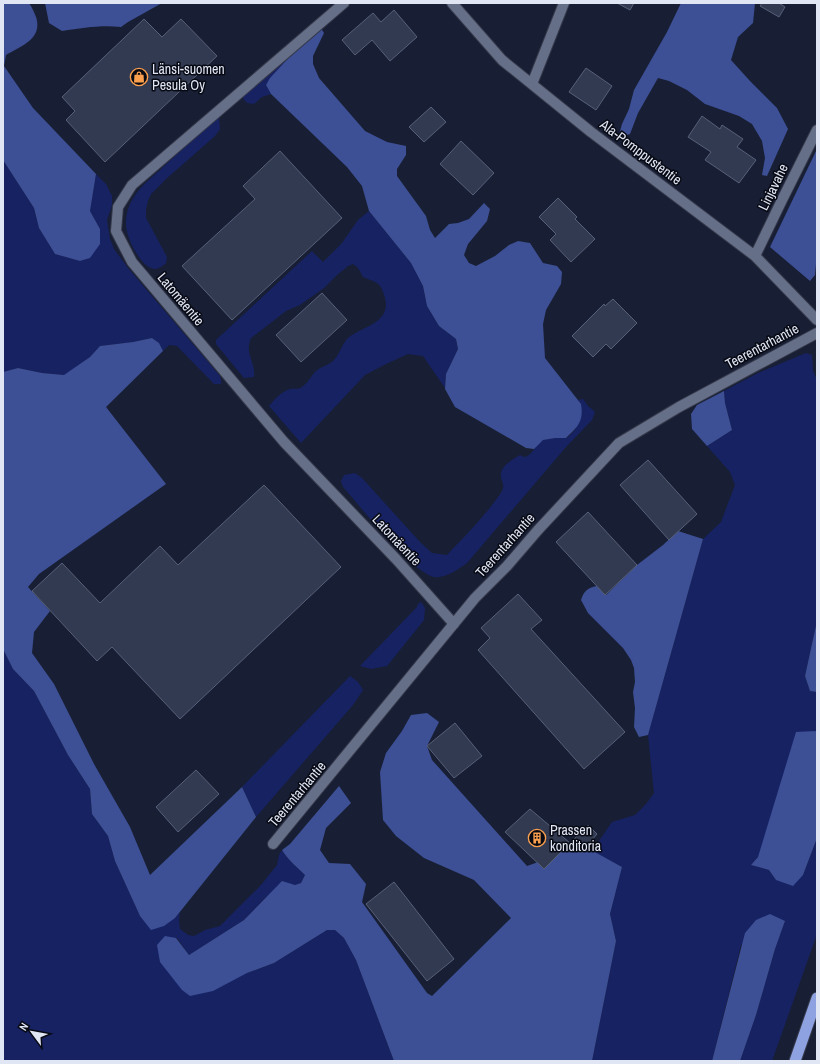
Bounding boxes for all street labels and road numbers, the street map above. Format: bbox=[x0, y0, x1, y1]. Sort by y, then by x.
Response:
street label: Ala-Pomppustentie bbox=[596, 115, 685, 189]
street label: Linjavahe bbox=[754, 161, 792, 213]
street label: Latomäentie bbox=[154, 269, 208, 329]
street label: Teerentarhantie bbox=[722, 319, 802, 373]
street label: Teerentarhantie bbox=[471, 509, 539, 581]
street label: Latomäentie bbox=[369, 511, 425, 569]
street label: Teerentarhantie bbox=[264, 757, 330, 831]

